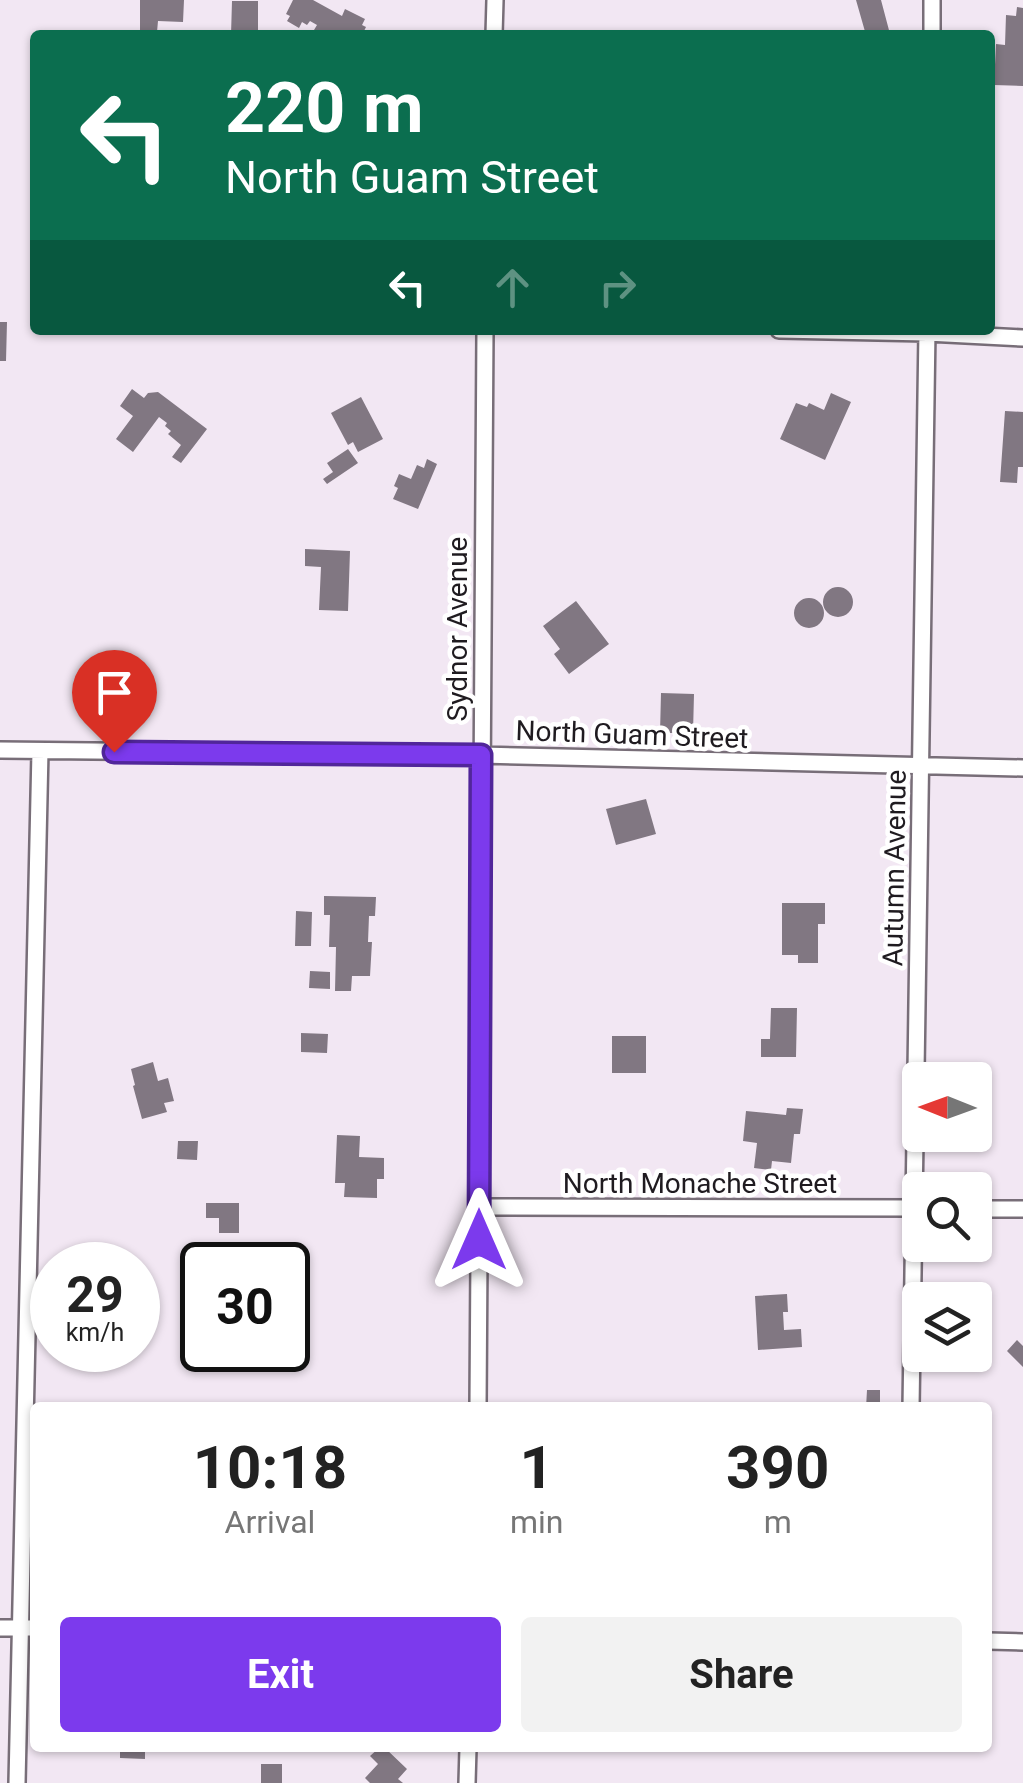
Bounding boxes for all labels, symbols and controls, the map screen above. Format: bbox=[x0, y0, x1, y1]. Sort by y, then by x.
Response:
text: 220 m bbox=[225, 67, 424, 149]
icon: left bbox=[60, 70, 190, 200]
text: North Guam Street bbox=[225, 151, 599, 204]
icon: left bbox=[380, 260, 435, 315]
icon: ahead bbox=[485, 260, 540, 315]
icon: right bbox=[590, 260, 645, 315]
street label: Sydnor Avenue bbox=[441, 537, 474, 721]
pin bbox=[72, 650, 157, 753]
icon: arrive bbox=[87, 665, 142, 720]
street label: North Guam Street bbox=[515, 714, 749, 755]
street label: Autumn Avenue bbox=[876, 769, 913, 967]
north arrow bbox=[902, 1062, 992, 1152]
map controls bbox=[902, 1062, 992, 1372]
street label: North Monache Street bbox=[563, 1167, 837, 1200]
button: search bbox=[902, 1172, 992, 1262]
position arrow bbox=[427, 1188, 531, 1292]
speed limit sign: 30 bbox=[180, 1242, 310, 1372]
text: 29 bbox=[66, 1266, 124, 1324]
button: layers bbox=[902, 1282, 992, 1372]
text: km/h bbox=[66, 1318, 124, 1347]
text: 10:18 bbox=[193, 1432, 347, 1503]
text: 1 bbox=[519, 1432, 554, 1503]
text: 390 bbox=[726, 1432, 829, 1503]
text: Arrival bbox=[225, 1503, 315, 1541]
text: min bbox=[510, 1503, 563, 1541]
text: m bbox=[764, 1503, 792, 1541]
button: Exit bbox=[60, 1617, 501, 1732]
button: Share bbox=[521, 1617, 962, 1732]

